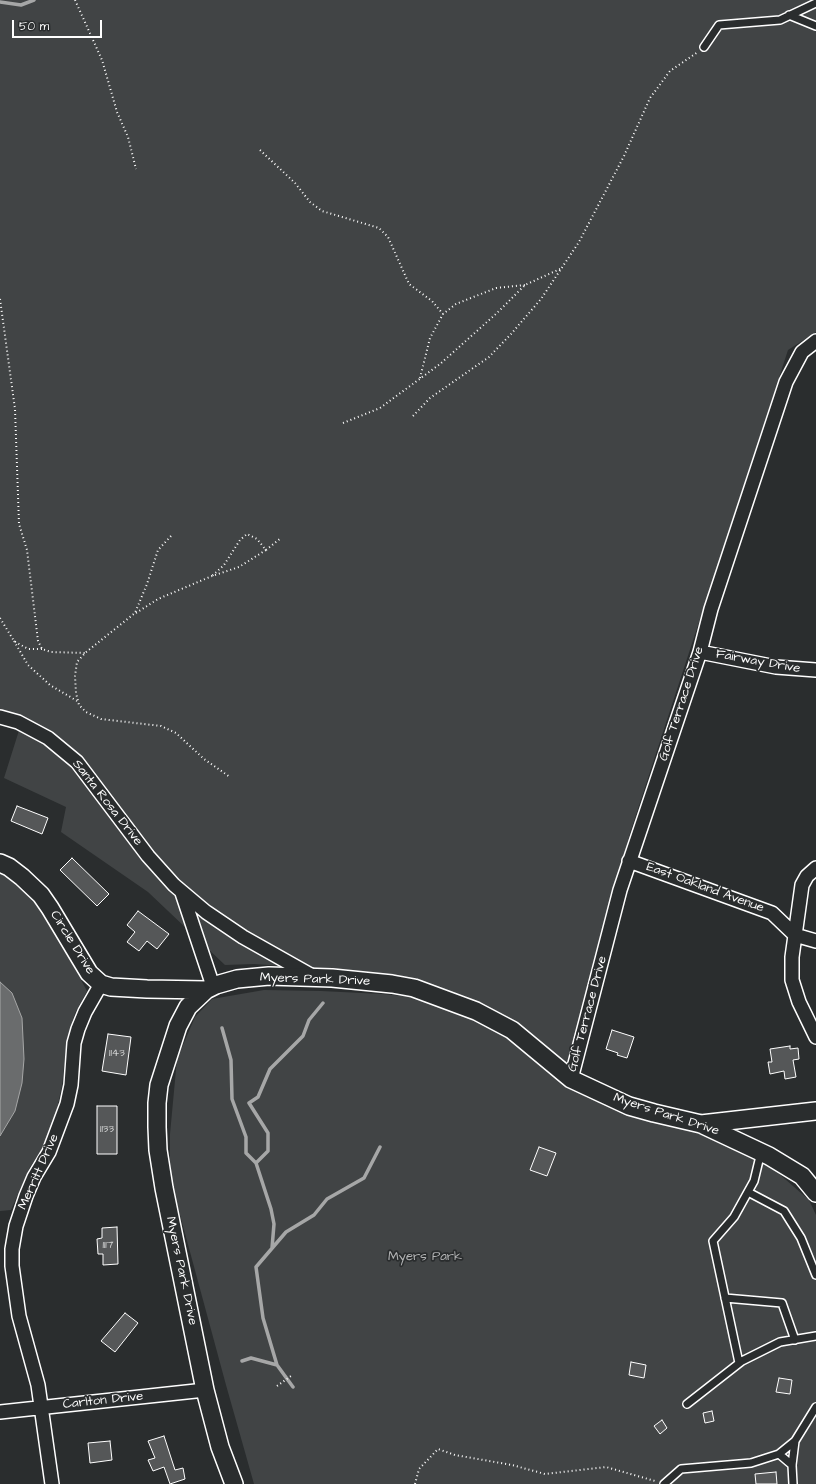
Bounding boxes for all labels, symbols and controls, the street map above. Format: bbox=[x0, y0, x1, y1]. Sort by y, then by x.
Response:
scale bar bbox=[14, 12, 104, 38]
text: 50 m bbox=[19, 18, 49, 35]
street label: Golf Terrace Drive bbox=[656, 645, 708, 763]
street label: Fairway Drive bbox=[715, 647, 801, 677]
street label: Santa Rosa Drive bbox=[69, 757, 145, 849]
street label: East Oakland Avenue bbox=[644, 859, 766, 917]
street label: Circle Drive bbox=[46, 908, 98, 978]
street label: Golf Terrace Drive bbox=[565, 954, 611, 1074]
street label: Myers Park Drive bbox=[260, 970, 370, 990]
house number: 1143 bbox=[109, 1047, 125, 1061]
street label: Myers Park Drive bbox=[611, 1091, 721, 1139]
house number: 1133 bbox=[100, 1123, 114, 1137]
street label: Merritt Drive bbox=[15, 1132, 63, 1212]
street label: Myers Park Drive bbox=[162, 1215, 200, 1327]
house number: 1117 bbox=[103, 1239, 113, 1253]
park label: Myers Park bbox=[388, 1249, 462, 1265]
street label: Carlton Drive bbox=[62, 1389, 144, 1413]

